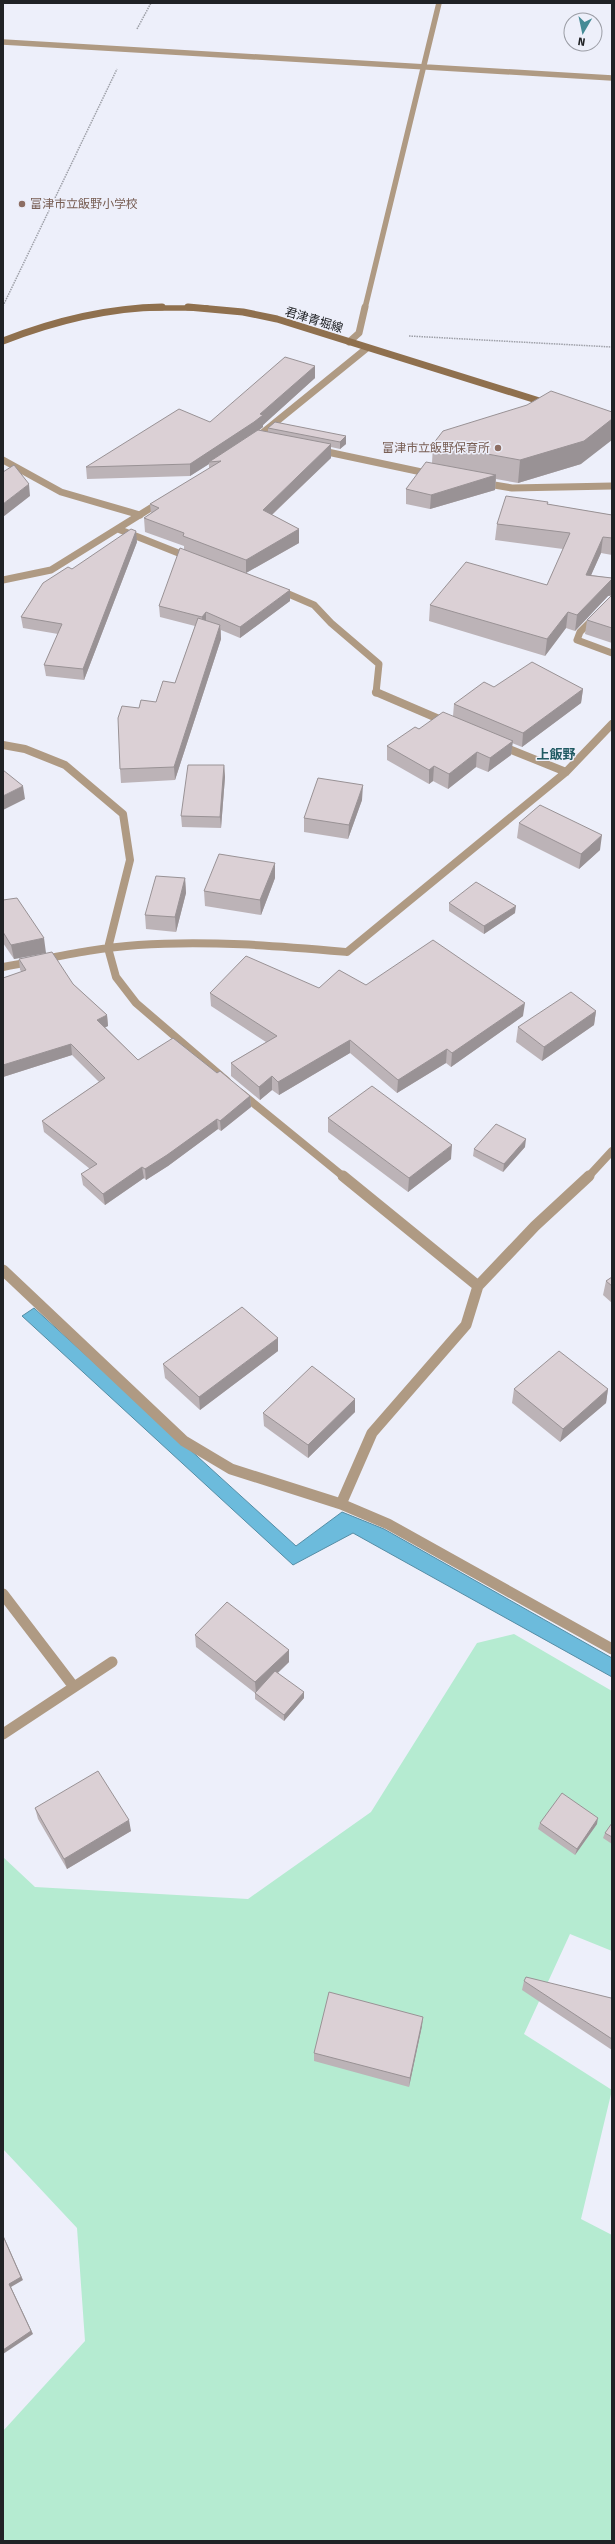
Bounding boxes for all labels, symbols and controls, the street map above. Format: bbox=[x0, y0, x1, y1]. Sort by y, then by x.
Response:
north arrow bbox=[563, 12, 603, 52]
text: N bbox=[577, 34, 586, 48]
place label: 富津市立飯野小学校 bbox=[30, 197, 138, 211]
marker: 富津市立飯野小学校 bbox=[17, 199, 27, 209]
street label: 君津青堀線 bbox=[283, 305, 345, 335]
place label: 富津市立飯野保育所 bbox=[382, 441, 490, 455]
marker: 富津市立飯野保育所 bbox=[493, 443, 503, 453]
district label: 上飯野 bbox=[536, 747, 576, 762]

